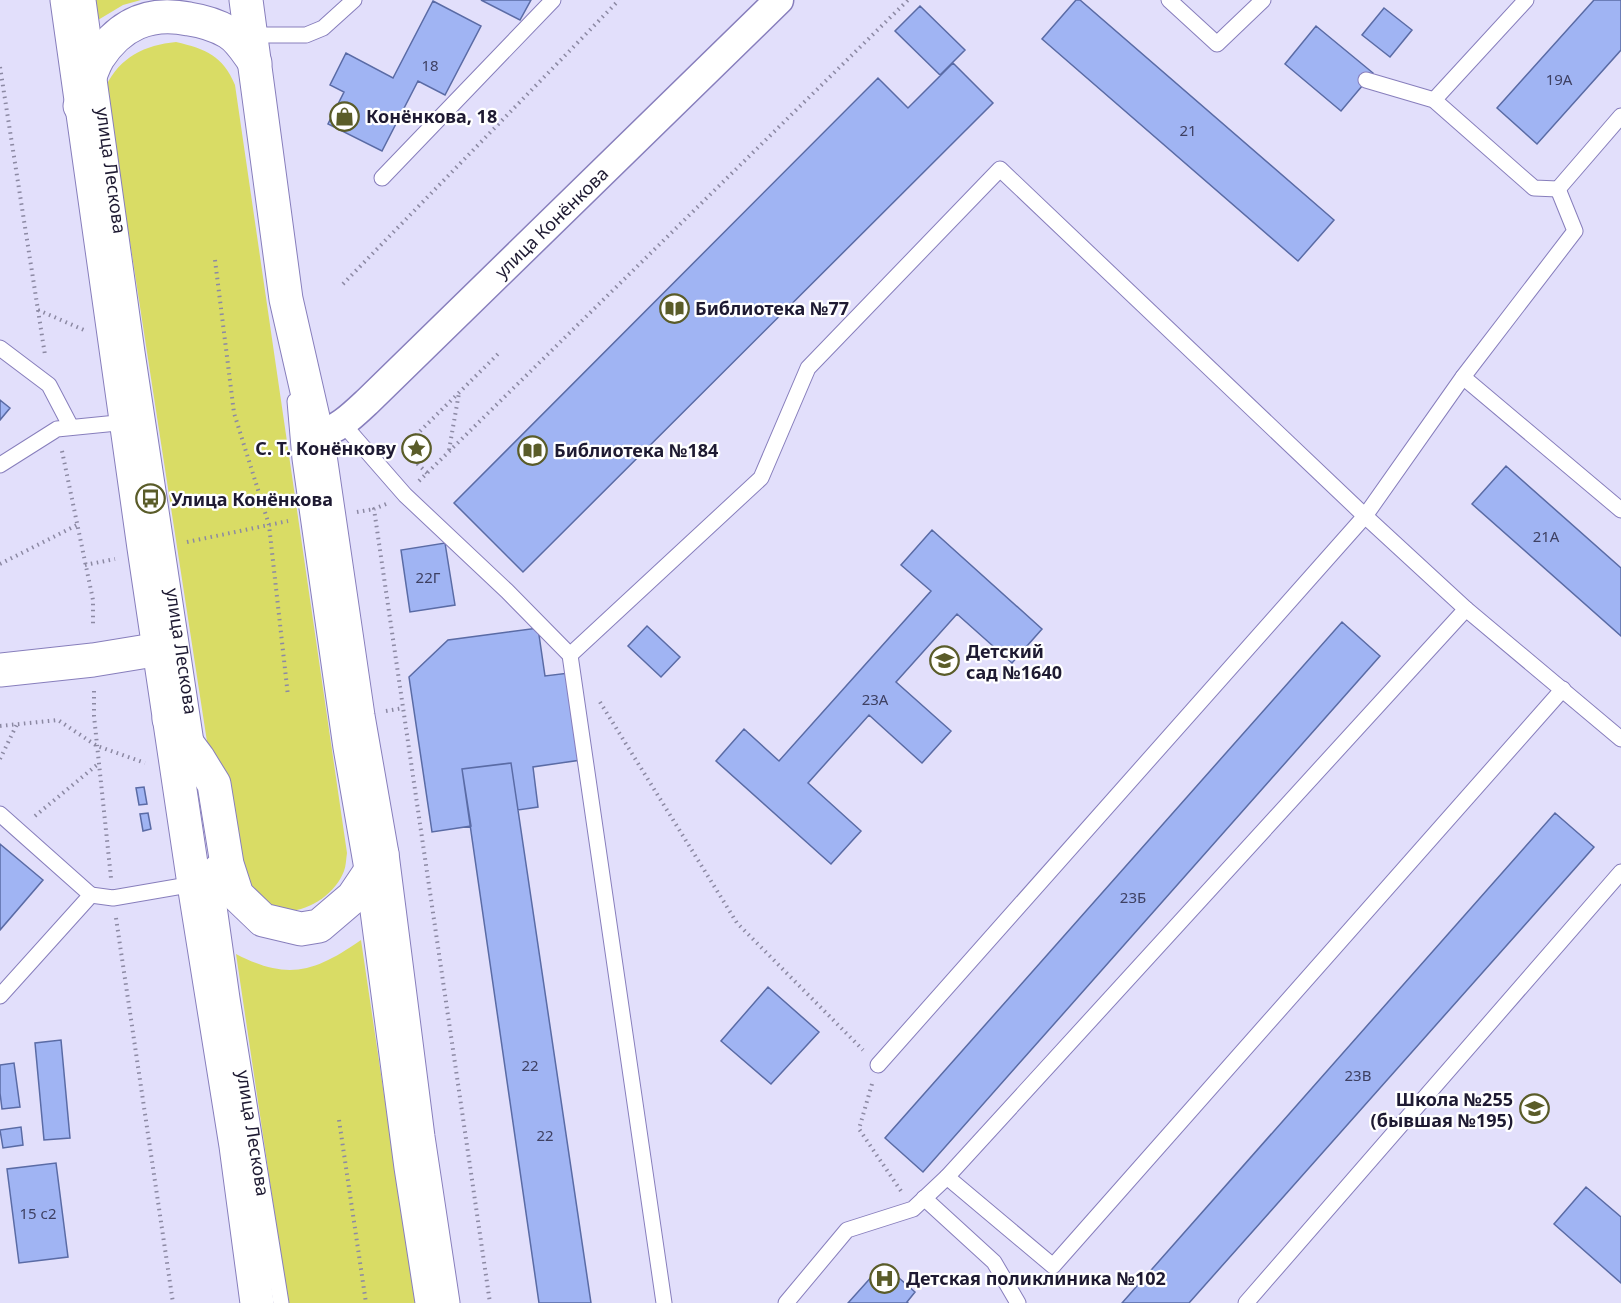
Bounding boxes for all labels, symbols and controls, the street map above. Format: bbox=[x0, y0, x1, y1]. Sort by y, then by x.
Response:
house number: 18 bbox=[421, 55, 439, 75]
house number: 19А bbox=[1546, 69, 1573, 89]
shop icon: Конёнкова, 18 bbox=[329, 100, 361, 132]
place label: Конёнкова, 18 bbox=[366, 104, 497, 128]
street label: улица Лескова bbox=[91, 106, 132, 235]
house number: 21 bbox=[1179, 120, 1197, 140]
street label: улица Конёнкова bbox=[489, 161, 613, 283]
library icon: Библиотека №77 bbox=[658, 292, 690, 324]
place label: Библиотека №77 bbox=[695, 296, 849, 320]
place icon: С. Т. Конёнкову bbox=[401, 432, 433, 464]
library icon: Библиотека №184 bbox=[517, 434, 549, 466]
place label: С. Т. Конёнкову bbox=[255, 436, 397, 460]
place label: Библиотека №184 bbox=[554, 438, 718, 462]
bus stop icon: Улица Конёнкова bbox=[134, 483, 166, 515]
place label: Улица Конёнкова bbox=[171, 487, 333, 511]
house number: 21А bbox=[1533, 526, 1560, 546]
house number: 22Г bbox=[416, 567, 441, 587]
street label: улица Лескова bbox=[161, 587, 204, 716]
place label: Детский сад №1640 bbox=[966, 639, 1062, 684]
school or university icon: Детский сад №1640 bbox=[929, 645, 961, 677]
house number: 23А bbox=[862, 689, 889, 709]
house number: 23Б bbox=[1120, 887, 1146, 907]
house number: 22 bbox=[521, 1055, 539, 1075]
house number: 23В bbox=[1345, 1065, 1371, 1085]
street label: улица Лескова bbox=[232, 1068, 276, 1198]
place label: Школа №255 (бывшая №195) bbox=[1371, 1087, 1513, 1132]
school or university icon: Школа №255 (бывшая №195) bbox=[1518, 1093, 1550, 1125]
house number: 22 bbox=[536, 1125, 554, 1145]
house number: 15 с2 bbox=[19, 1203, 57, 1223]
hospital icon: Детская поликлиника №102 bbox=[869, 1262, 901, 1294]
place label: Детская поликлиника №102 bbox=[906, 1266, 1166, 1290]

